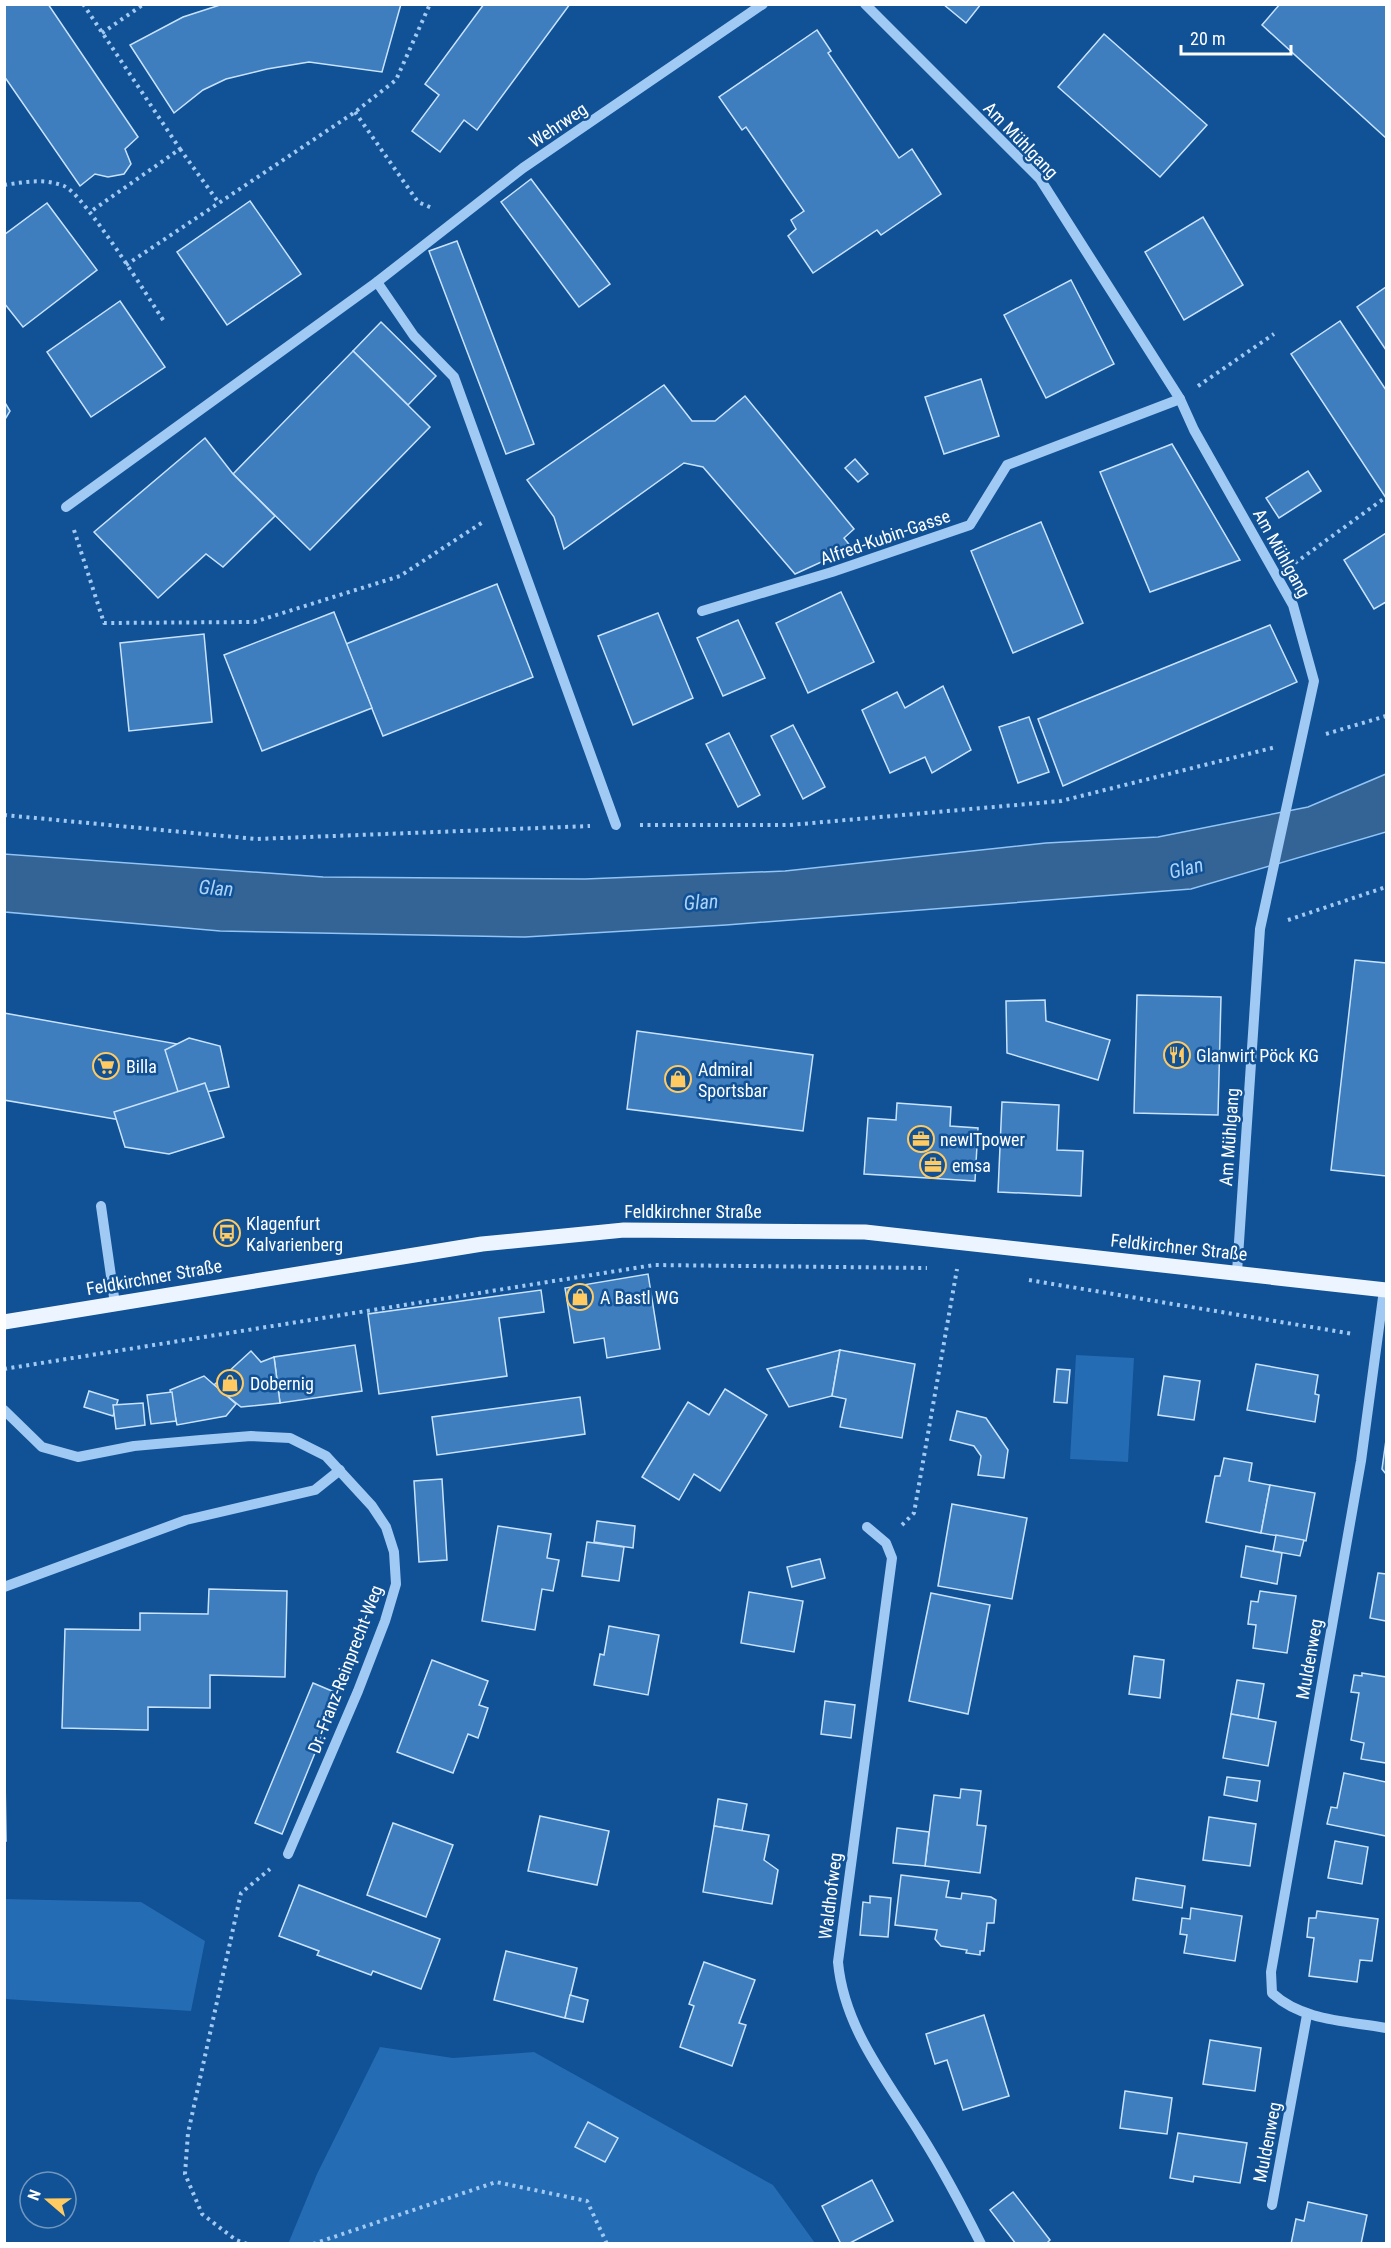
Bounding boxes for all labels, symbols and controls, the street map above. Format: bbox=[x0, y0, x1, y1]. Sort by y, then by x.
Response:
scale bar bbox=[1181, 18, 1290, 56]
text: 20 m bbox=[1190, 28, 1225, 49]
street label: Am Mühlgang bbox=[979, 97, 1063, 183]
street label: Wehrweg bbox=[525, 98, 591, 152]
street label: Alfred-Kubin-Gasse bbox=[817, 505, 953, 569]
street label: Am Mühlgang bbox=[1249, 505, 1315, 601]
water label: Glan bbox=[1166, 852, 1206, 884]
water label: Glan bbox=[198, 875, 234, 901]
water label: Glan bbox=[683, 889, 719, 915]
restaurant icon: Glanwirt Pöck KG bbox=[1162, 1040, 1192, 1070]
place label: Glanwirt Pöck KG bbox=[1196, 1045, 1319, 1066]
supermarket icon: Billa bbox=[91, 1051, 121, 1081]
place label: Billa bbox=[126, 1056, 157, 1077]
place label: Admiral Sportsbar bbox=[698, 1059, 768, 1101]
shop icon: Admiral Sportsbar bbox=[663, 1064, 693, 1094]
street label: Am Mühlgang bbox=[1215, 1087, 1243, 1187]
office icon: newITpower bbox=[906, 1124, 936, 1154]
place label: newITpower bbox=[940, 1129, 1026, 1150]
office icon: emsa bbox=[918, 1150, 948, 1180]
place label: emsa bbox=[952, 1155, 991, 1176]
street label: Feldkirchner Straße bbox=[624, 1201, 762, 1222]
place label: Klagenfurt Kalvarienberg bbox=[246, 1213, 343, 1255]
bus stop icon: Klagenfurt Kalvarienberg bbox=[212, 1218, 242, 1248]
street label: Feldkirchner Straße bbox=[1109, 1229, 1249, 1265]
street label: Feldkirchner Straße bbox=[84, 1255, 224, 1299]
shop icon: A Bastl WG bbox=[565, 1282, 595, 1312]
place label: A Bastl WG bbox=[600, 1287, 679, 1308]
shop icon: Dobernig bbox=[215, 1368, 245, 1398]
place label: Dobernig bbox=[250, 1373, 314, 1394]
street label: Dr.-Franz-Reinprecht-Weg bbox=[303, 1582, 387, 1756]
street label: Muldenweg bbox=[1292, 1617, 1326, 1701]
street label: Waldhofweg bbox=[814, 1851, 846, 1941]
street label: Muldenweg bbox=[1249, 2100, 1285, 2184]
north arrow bbox=[18, 2170, 78, 2230]
text: N bbox=[24, 2187, 45, 2203]

